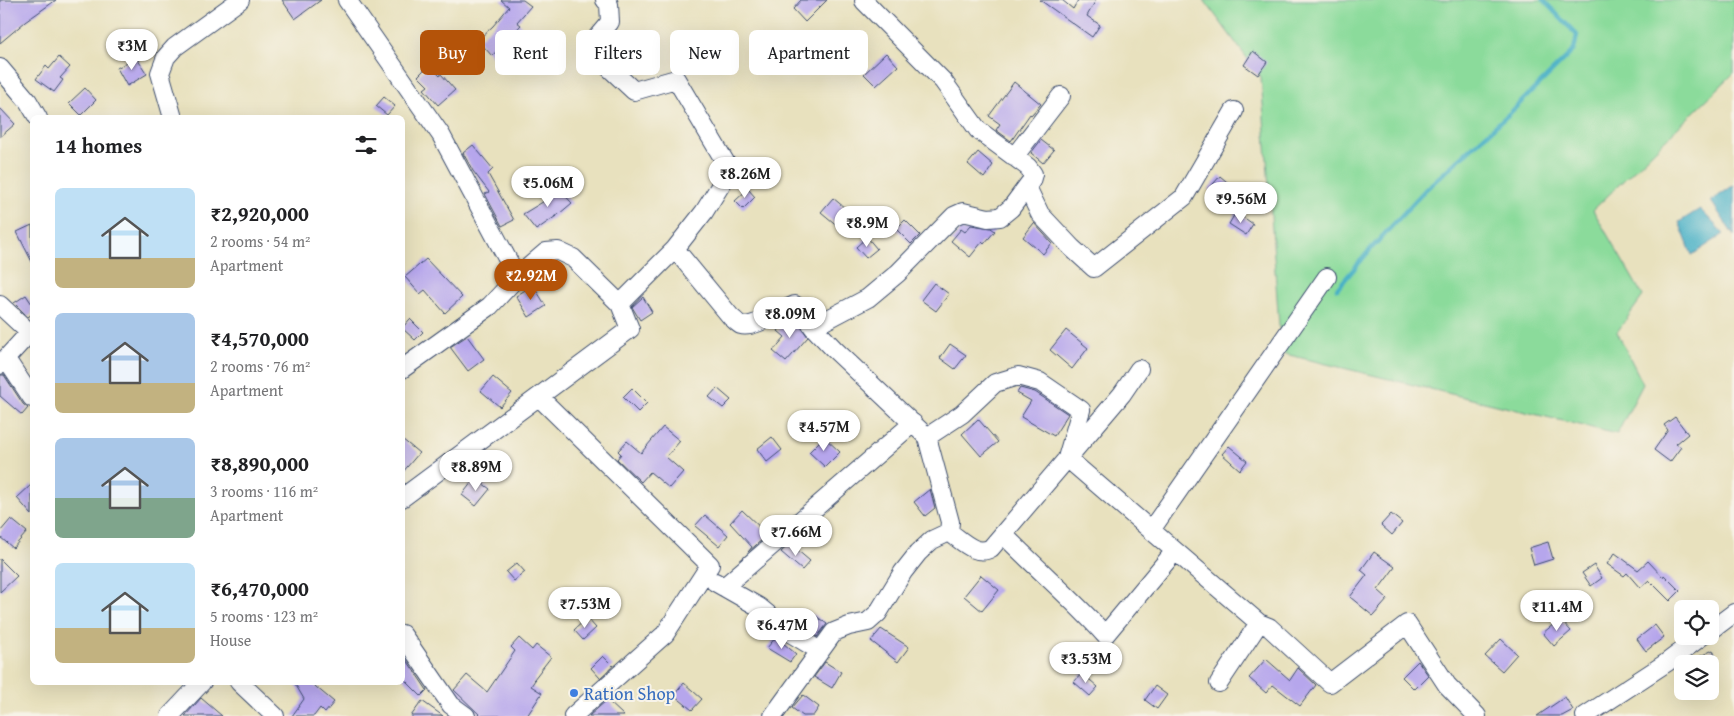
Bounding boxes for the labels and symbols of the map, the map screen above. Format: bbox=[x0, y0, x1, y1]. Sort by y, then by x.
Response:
pin: ₹3M bbox=[108, 28, 156, 71]
pin: ₹8.26M bbox=[704, 156, 786, 199]
pin: ₹5.06M bbox=[507, 166, 589, 208]
pin: ₹9.56M bbox=[1200, 182, 1282, 224]
pin: ₹8.9M bbox=[832, 206, 902, 248]
pin: ₹2.92M bbox=[490, 258, 572, 301]
pin: ₹8.09M bbox=[749, 296, 831, 339]
pin: ₹4.57M bbox=[783, 410, 865, 452]
pin: ₹8.89M bbox=[435, 450, 517, 492]
pin: ₹7.66M bbox=[755, 514, 837, 557]
pin: ₹7.53M bbox=[544, 586, 626, 629]
pin: ₹11.4M bbox=[1516, 590, 1598, 632]
pin: ₹6.47M bbox=[741, 608, 823, 650]
pin: ₹3.53M bbox=[1045, 642, 1127, 684]
place label: Ration Shop bbox=[584, 680, 676, 707]
marker: Ration Shop bbox=[568, 687, 580, 699]

